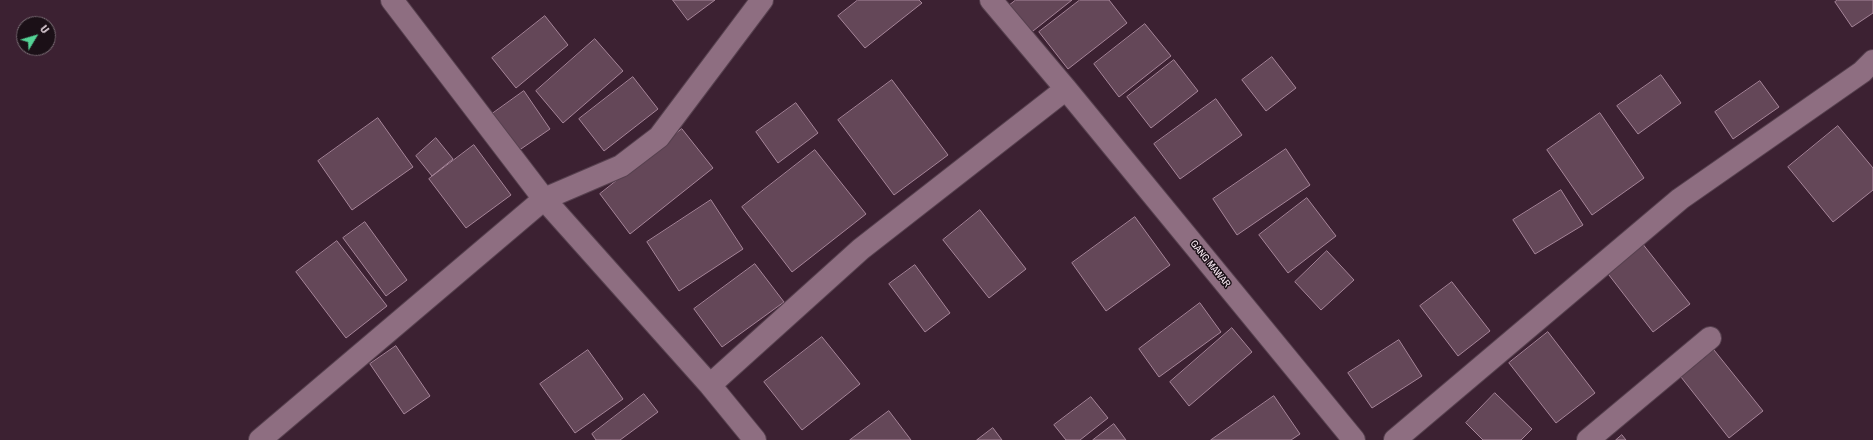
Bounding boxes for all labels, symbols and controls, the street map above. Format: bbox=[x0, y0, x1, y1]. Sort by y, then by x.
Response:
north arrow bbox=[16, 16, 56, 56]
text: U bbox=[37, 22, 52, 36]
street label: GANG MAWAR bbox=[1187, 238, 1233, 290]

